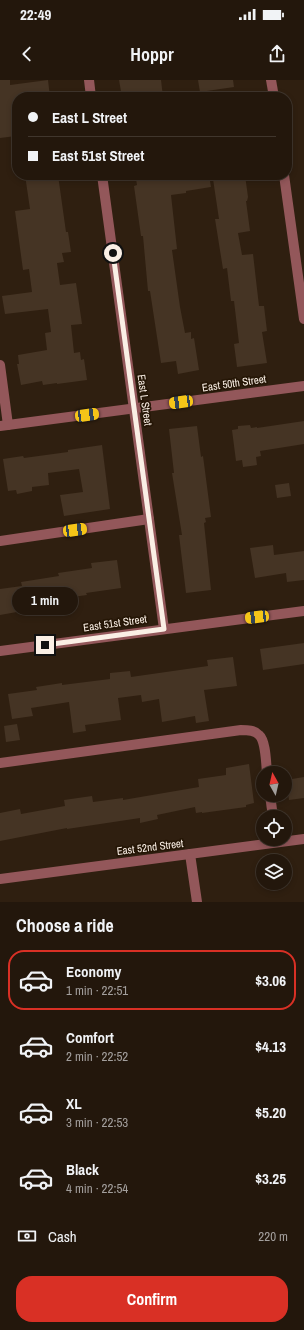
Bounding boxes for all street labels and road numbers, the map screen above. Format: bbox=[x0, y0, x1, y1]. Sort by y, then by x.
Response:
street label: East 50th Street bbox=[201, 371, 267, 394]
street label: East L Street bbox=[134, 373, 156, 427]
street label: East 51st Street bbox=[82, 612, 148, 634]
street label: East 52nd Street bbox=[116, 836, 185, 858]

